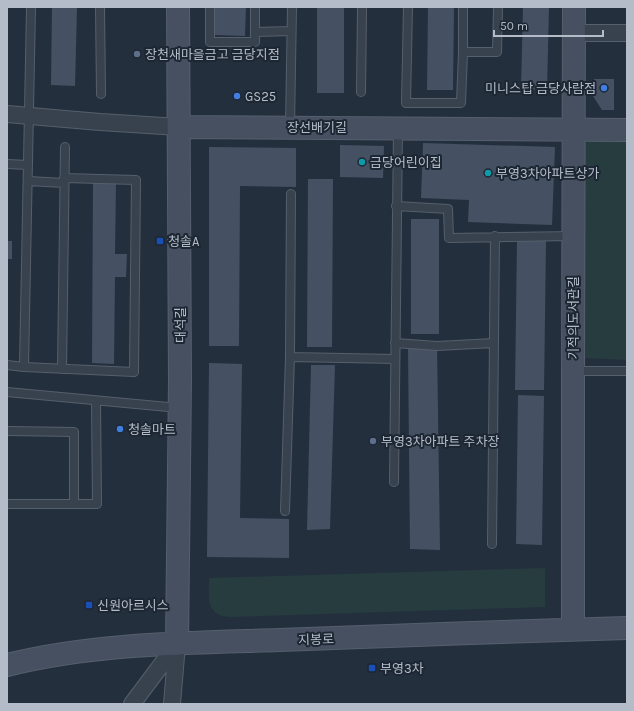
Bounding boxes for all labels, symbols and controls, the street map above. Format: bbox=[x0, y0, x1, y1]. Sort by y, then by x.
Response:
scale bar bbox=[494, 12, 603, 38]
text: 50 m bbox=[500, 19, 528, 33]
place label: 장천새마을금고 금당지점 bbox=[145, 47, 280, 62]
marker: 장천새마을금고 금당지점 bbox=[132, 49, 142, 59]
place label: 미니스탑 금당사람점 bbox=[485, 81, 596, 96]
marker: 미니스탑 금당사람점 bbox=[599, 83, 609, 93]
place label: GS25 bbox=[245, 89, 276, 104]
marker: GS25 bbox=[232, 91, 242, 101]
street label: 장선배기길 bbox=[287, 120, 347, 135]
place label: 금당어린이집 bbox=[370, 155, 442, 170]
marker: 금당어린이집 bbox=[357, 157, 367, 167]
place label: 부영3차아파트상가 bbox=[496, 166, 599, 181]
marker: 부영3차아파트상가 bbox=[483, 168, 493, 178]
place label: 청솔A bbox=[168, 234, 200, 249]
marker: 청솔A bbox=[155, 236, 165, 246]
street label: 기적의도서관길 bbox=[566, 276, 581, 360]
street label: 대석길 bbox=[173, 307, 188, 343]
place label: 청솔마트 bbox=[128, 422, 176, 437]
marker: 청솔마트 bbox=[115, 424, 125, 434]
place label: 부영3차아파트 주차장 bbox=[381, 434, 499, 449]
marker: 부영3차아파트 주차장 bbox=[368, 436, 378, 446]
place label: 신원아르시스 bbox=[97, 598, 169, 613]
marker: 신원아르시스 bbox=[84, 600, 94, 610]
street label: 지봉로 bbox=[298, 631, 334, 648]
place label: 부영3차 bbox=[380, 661, 424, 676]
marker: 부영3차 bbox=[367, 663, 377, 673]

